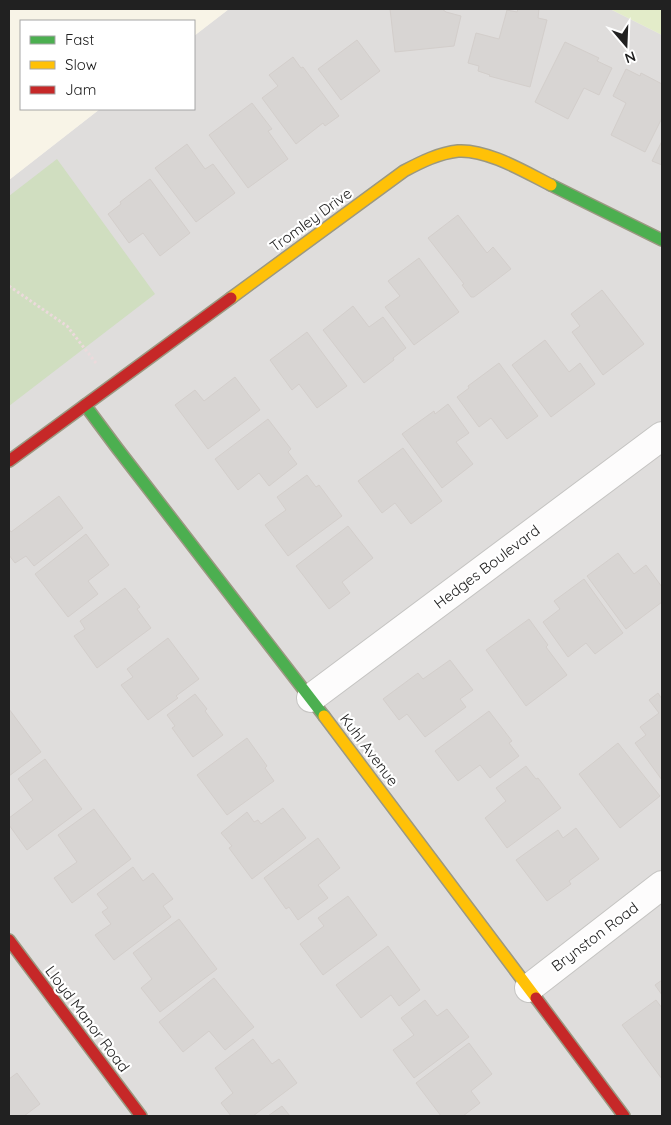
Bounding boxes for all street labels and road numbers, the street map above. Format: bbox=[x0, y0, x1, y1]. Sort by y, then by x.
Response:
street label: Tromley Drive bbox=[266, 183, 355, 256]
street label: Hedges Boulevard bbox=[430, 521, 543, 613]
street label: Kuhl Avenue bbox=[336, 710, 403, 790]
street label: Brynston Road bbox=[548, 898, 642, 975]
street label: Lloyd Manor Road bbox=[41, 962, 134, 1076]

